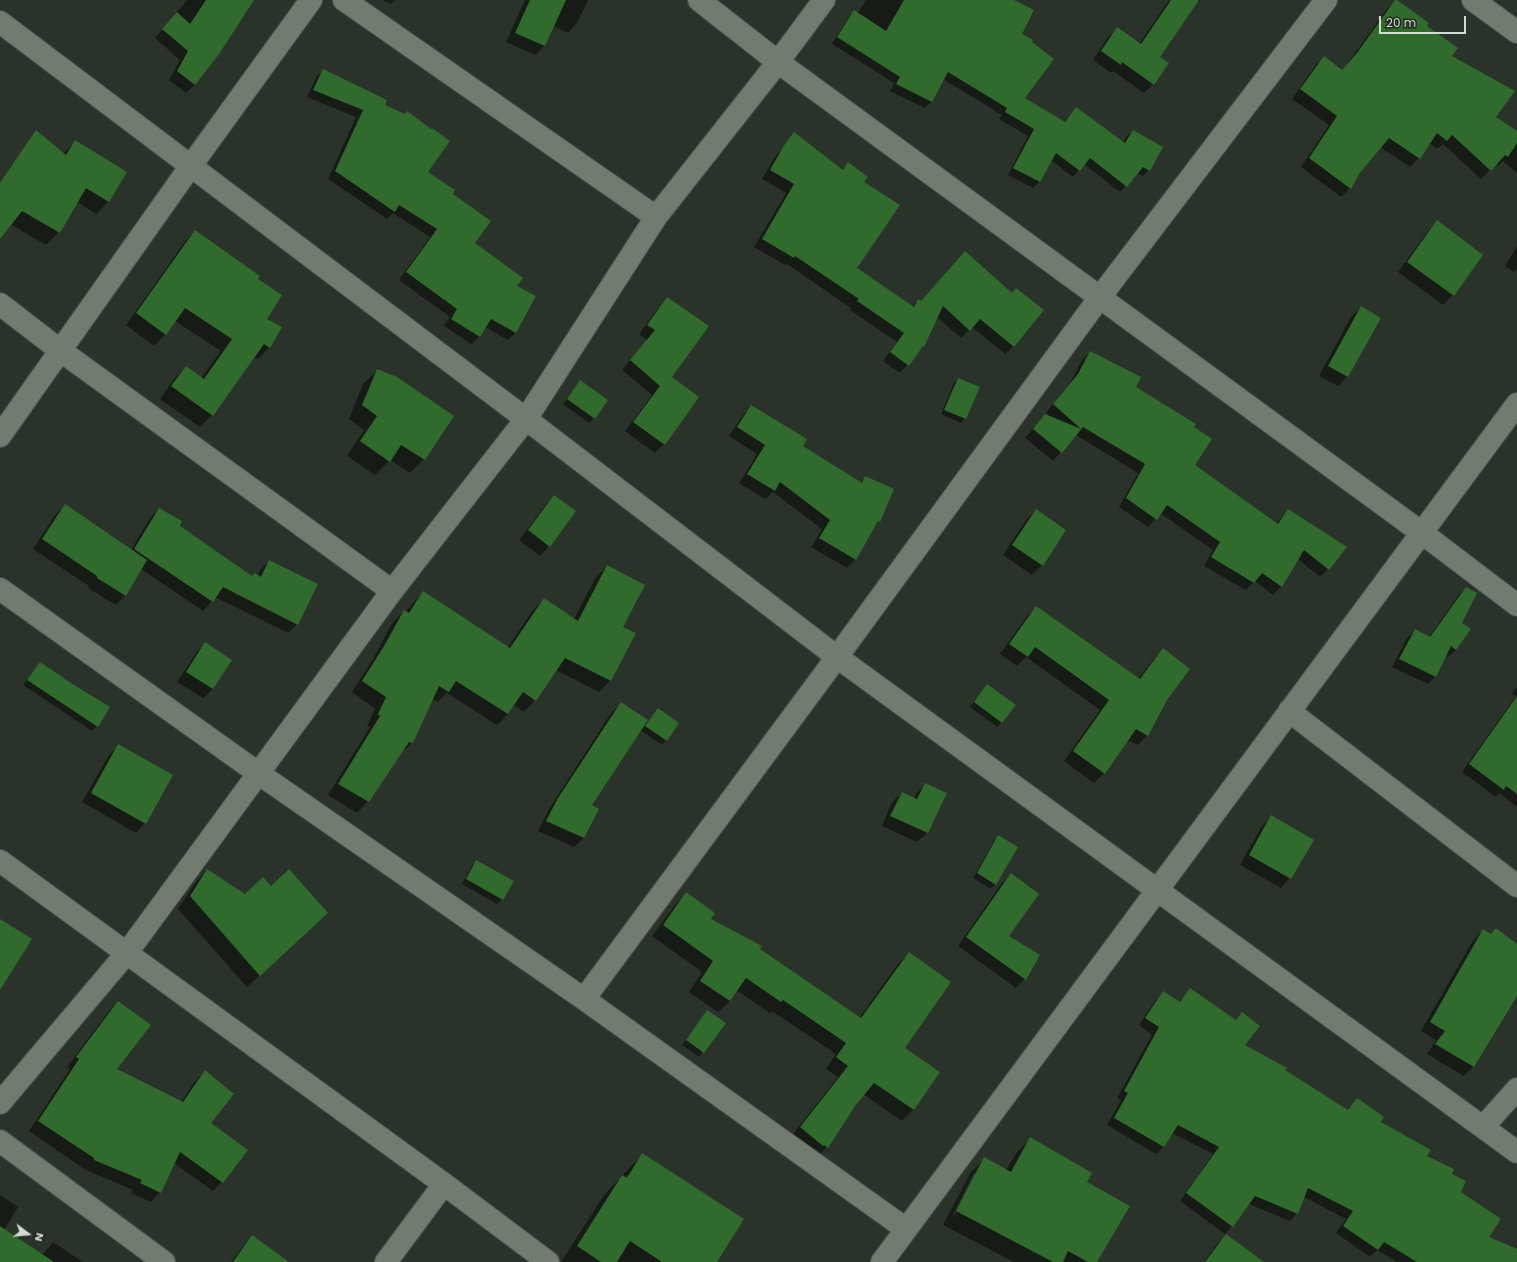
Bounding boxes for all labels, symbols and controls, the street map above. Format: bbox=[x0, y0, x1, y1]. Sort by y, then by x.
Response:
scale bar bbox=[1381, 8, 1468, 34]
text: 20 m bbox=[1386, 14, 1416, 31]
north arrow bbox=[8, 1214, 48, 1254]
text: N bbox=[31, 1231, 48, 1243]

